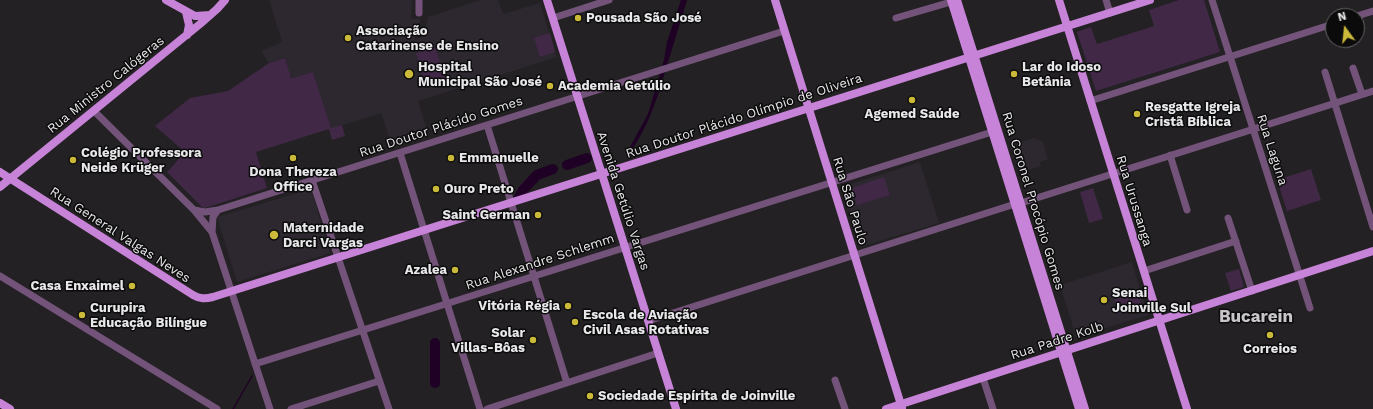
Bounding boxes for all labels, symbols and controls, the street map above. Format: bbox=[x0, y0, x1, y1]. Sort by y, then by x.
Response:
north arrow bbox=[1325, 8, 1365, 48]
place label: Pousada São José bbox=[586, 10, 702, 26]
text: N bbox=[1336, 10, 1348, 24]
marker: Pousada São José bbox=[573, 13, 583, 23]
place label: Associação Catarinense de Ensino bbox=[356, 23, 499, 54]
street label: Rua Ministro Calógeras bbox=[44, 33, 168, 137]
marker: Associação Catarinense de Ensino bbox=[343, 33, 353, 43]
place label: Hospital Municipal São José bbox=[418, 59, 542, 90]
place label: Lar do Idoso Betânia bbox=[1022, 59, 1101, 90]
marker: Hospital Municipal São José bbox=[403, 68, 415, 80]
marker: Lar do Idoso Betânia bbox=[1009, 69, 1019, 79]
street label: Rua Doutor Plácido Olímpio de Oliveira bbox=[624, 70, 864, 162]
place label: Academia Getúlio bbox=[558, 78, 671, 94]
marker: Academia Getúlio bbox=[545, 81, 555, 91]
street label: Rua Doutor Plácido Gomes bbox=[357, 93, 525, 161]
marker: Agemed Saúde bbox=[907, 95, 917, 105]
place label: Resgatte Igreja Cristã Bíblica bbox=[1145, 99, 1241, 130]
place label: Agemed Saúde bbox=[865, 106, 959, 122]
marker: Resgatte Igreja Cristã Bíblica bbox=[1132, 109, 1142, 119]
street label: Rua Coronel Procópio Gomes bbox=[998, 110, 1068, 292]
street label: Rua Laguna bbox=[1253, 113, 1291, 187]
street label: Avenida Getúlio Vargas bbox=[593, 130, 653, 272]
place label: Colégio Professora Neide Krüger bbox=[81, 145, 201, 176]
place label: Emmanuelle bbox=[459, 150, 539, 166]
marker: Dona Thereza Office bbox=[288, 153, 298, 163]
marker: Emmanuelle bbox=[446, 153, 456, 163]
street label: Rua Urussanga bbox=[1113, 154, 1155, 248]
marker: Colégio Professora Neide Krüger bbox=[68, 155, 78, 165]
street label: Rua São Paulo bbox=[829, 155, 871, 247]
place label: Dona Thereza Office bbox=[249, 164, 337, 195]
place label: Ouro Preto bbox=[444, 181, 514, 197]
street label: Rua General Valgas Neves bbox=[47, 184, 193, 286]
marker: Ouro Preto bbox=[431, 184, 441, 194]
place label: Saint German bbox=[443, 207, 530, 223]
marker: Saint German bbox=[533, 210, 543, 220]
place label: Maternidade Darci Vargas bbox=[283, 220, 364, 251]
marker: Maternidade Darci Vargas bbox=[268, 229, 280, 241]
street label: Rua Alexandre Schlemm bbox=[464, 231, 616, 293]
place label: Azalea bbox=[405, 262, 447, 278]
marker: Azalea bbox=[450, 265, 460, 275]
place label: Casa Enxaimel bbox=[30, 278, 124, 294]
marker: Casa Enxaimel bbox=[127, 281, 137, 291]
place label: Senai Joinville Sul bbox=[1112, 285, 1191, 316]
marker: Senai Joinville Sul bbox=[1099, 295, 1109, 305]
place label: Vitória Régia bbox=[478, 298, 560, 314]
place label: Curupira Educação Bilíngue bbox=[90, 300, 207, 331]
marker: Vitória Régia bbox=[563, 301, 573, 311]
place label: Escola de Aviação Civil Asas Rotativas bbox=[583, 307, 709, 338]
district label: Bucarein bbox=[1219, 307, 1293, 327]
marker: Curupira Educação Bilíngue bbox=[77, 310, 87, 320]
marker: Escola de Aviação Civil Asas Rotativas bbox=[570, 317, 580, 327]
street label: Rua Padre Kolb bbox=[1009, 319, 1105, 363]
place label: Solar Villas-Bôas bbox=[451, 325, 525, 356]
marker: Correios bbox=[1265, 330, 1275, 340]
marker: Solar Villas-Bôas bbox=[528, 335, 538, 345]
place label: Correios bbox=[1243, 341, 1297, 357]
place label: Sociedade Espírita de Joinville bbox=[598, 388, 795, 404]
marker: Sociedade Espírita de Joinville bbox=[585, 391, 595, 401]

